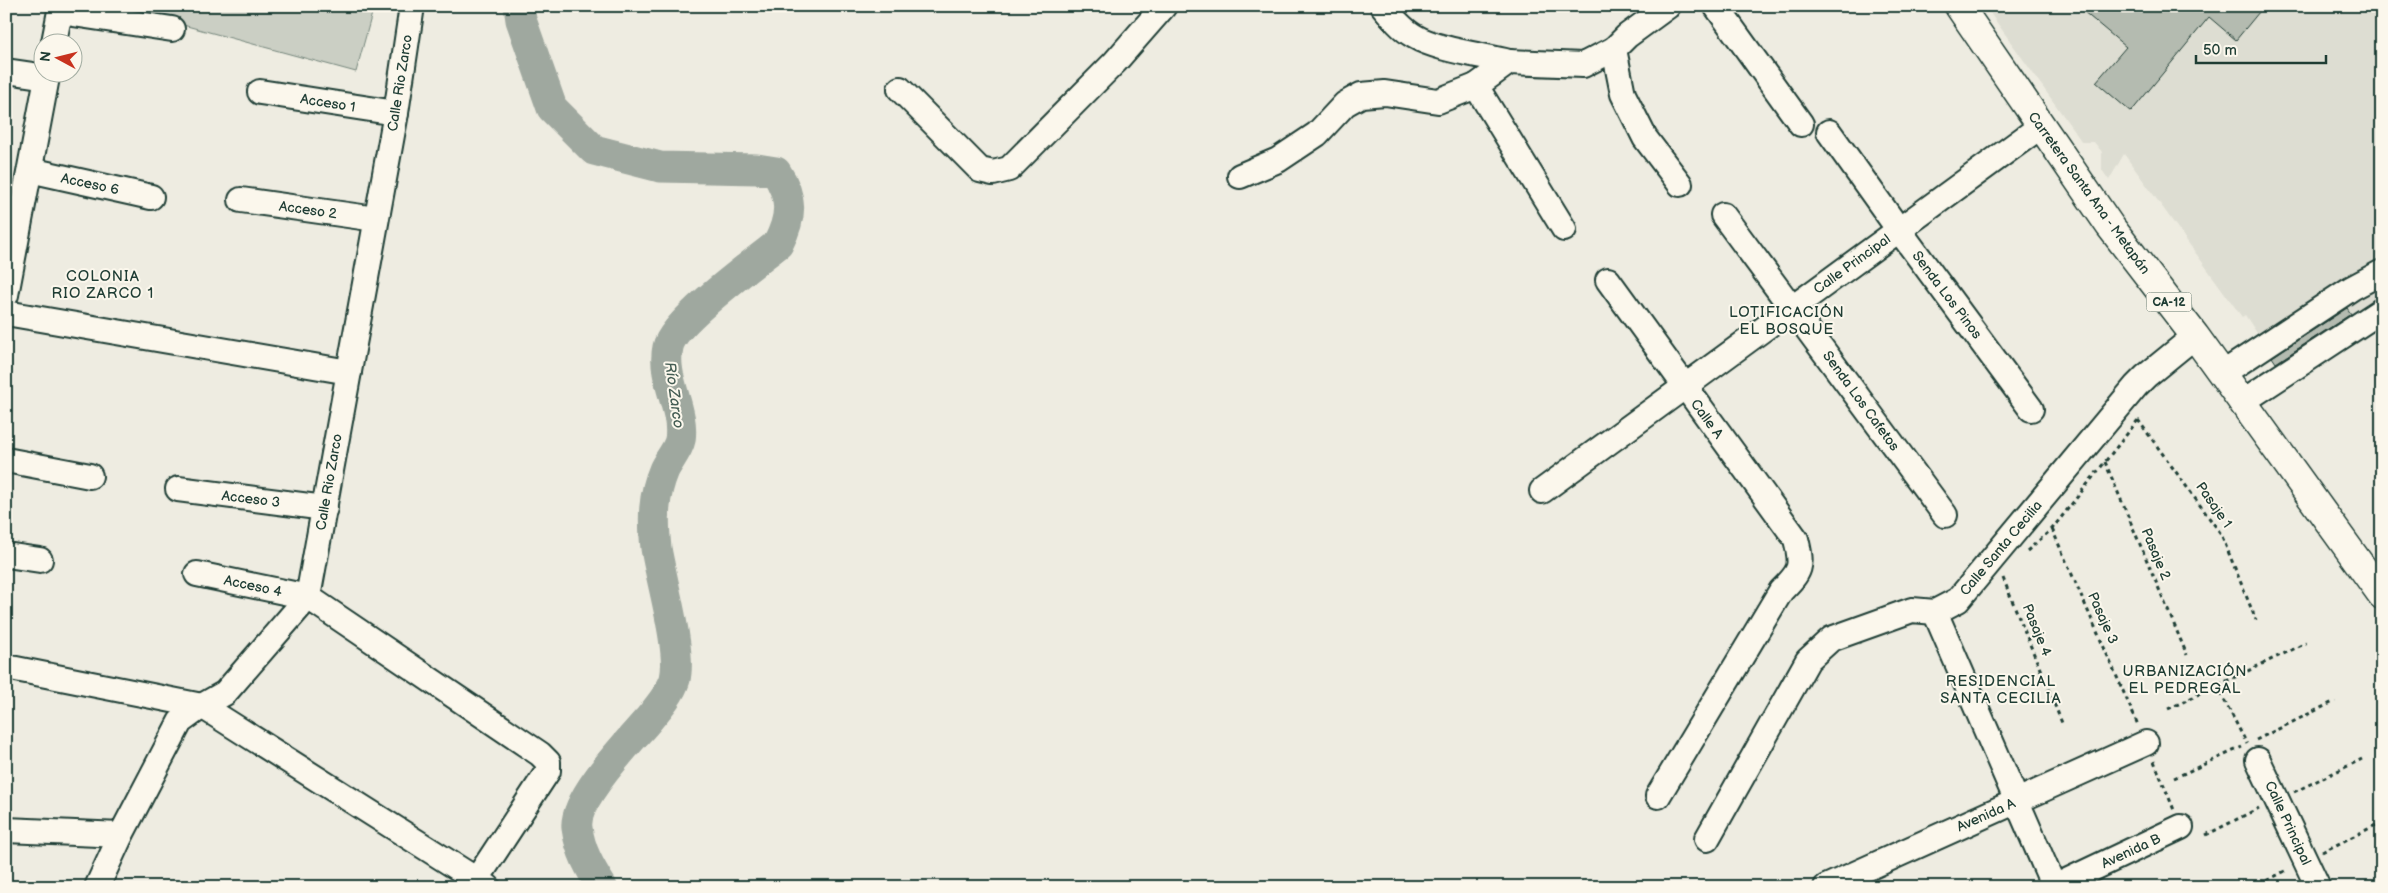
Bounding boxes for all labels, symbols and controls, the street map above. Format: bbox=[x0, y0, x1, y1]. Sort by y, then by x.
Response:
north arrow bbox=[32, 32, 82, 82]
scale bar bbox=[2196, 32, 2326, 64]
street label: Calle Rio Zarco bbox=[384, 33, 416, 133]
text: 50 m bbox=[2203, 41, 2237, 60]
text: N bbox=[37, 50, 55, 63]
street label: Acceso 1 bbox=[299, 90, 357, 116]
street label: Carretera Santa Ana - Metapán bbox=[2024, 109, 2154, 277]
street label: Acceso 6 bbox=[60, 170, 121, 199]
street label: Acceso 2 bbox=[278, 198, 339, 223]
street label: Calle Principal bbox=[1810, 230, 1894, 298]
street label: Senda Los Pinos bbox=[1908, 248, 1986, 342]
district label: COLONIA RIO ZARCO 1 bbox=[52, 267, 154, 303]
road number: CA-12 bbox=[2146, 292, 2192, 312]
district label: LOTIFICACIÓN EL BOSQUE bbox=[1729, 303, 1845, 339]
street label: Senda Los Cafetos bbox=[1819, 348, 1903, 454]
water label: Río Zarco bbox=[660, 361, 688, 429]
street label: Calle A bbox=[1687, 396, 1727, 442]
street label: Calle Rio Zarco bbox=[312, 432, 346, 532]
street label: Pasaje 1 bbox=[2192, 479, 2236, 531]
street label: Acceso 3 bbox=[221, 487, 281, 511]
street label: Calle Santa Cecilia bbox=[1956, 497, 2046, 599]
street label: Pasaje 2 bbox=[2137, 526, 2175, 583]
street label: Acceso 4 bbox=[223, 572, 284, 601]
street label: Pasaje 3 bbox=[2084, 589, 2122, 647]
street label: Pasaje 4 bbox=[2019, 601, 2055, 659]
district label: URBANIZACIÓN EL PEDREGAL bbox=[2122, 662, 2248, 698]
district label: RESIDENCIAL SANTA CECILIA bbox=[1940, 672, 2062, 708]
street label: Calle Principal bbox=[2261, 778, 2315, 868]
street label: Avenida A bbox=[1954, 794, 2018, 835]
street label: Avenida B bbox=[2099, 830, 2164, 872]

